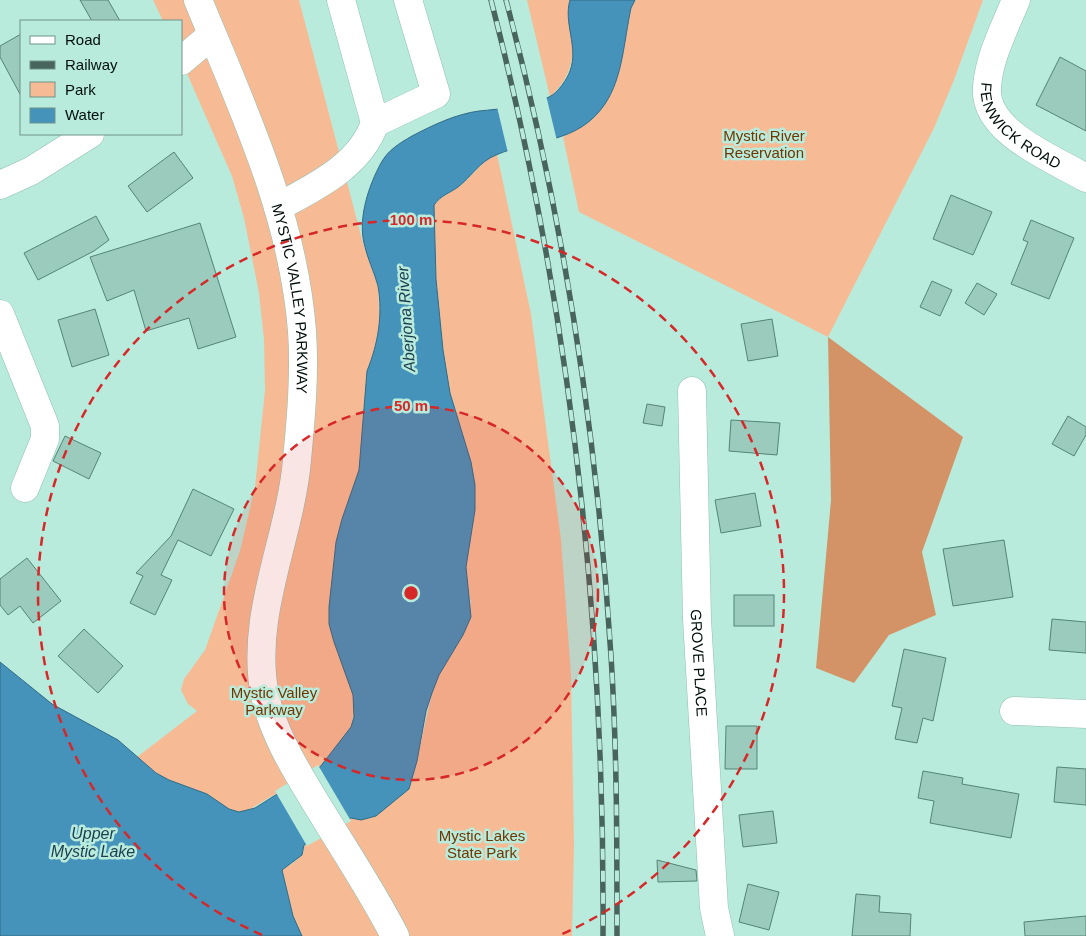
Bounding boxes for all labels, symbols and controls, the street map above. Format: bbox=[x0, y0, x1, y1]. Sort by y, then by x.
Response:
legend bbox=[20, 20, 182, 135]
text: Road bbox=[65, 31, 101, 48]
text: Railway bbox=[65, 56, 118, 73]
text: Park bbox=[65, 81, 96, 98]
street label: FENWICK ROAD bbox=[978, 82, 1064, 172]
text: Water bbox=[65, 106, 104, 123]
park label: Mystic River Reservation bbox=[723, 127, 805, 161]
street label: MYSTIC VALLEY PARKWAY bbox=[269, 201, 312, 394]
text: 100 m bbox=[390, 211, 432, 228]
water label: Aberjona River bbox=[394, 265, 418, 373]
text: 50 m bbox=[394, 397, 428, 414]
centre of rings bbox=[402, 584, 420, 602]
street label: GROVE PLACE bbox=[688, 609, 711, 717]
park label: Mystic Valley Parkway bbox=[231, 684, 318, 718]
water label: Upper Mystic Lake bbox=[51, 825, 135, 860]
park label: Mystic Lakes State Park bbox=[439, 827, 525, 861]

